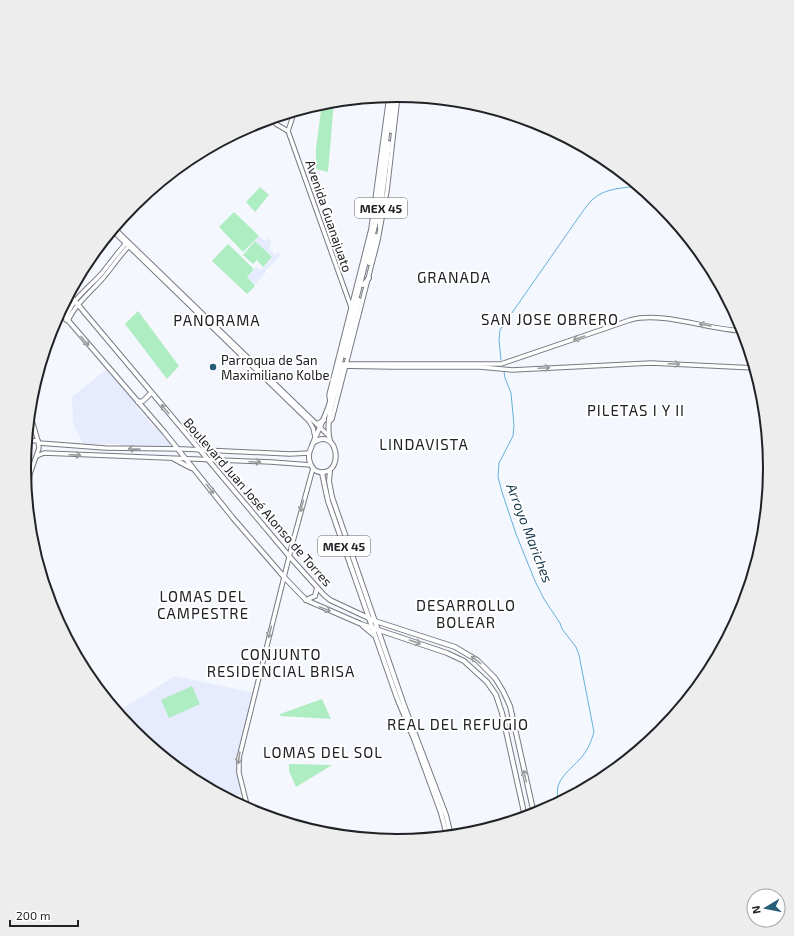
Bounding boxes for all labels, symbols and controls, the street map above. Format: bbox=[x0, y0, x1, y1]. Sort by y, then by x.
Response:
street label: Avenida Guanajuato bbox=[302, 158, 356, 274]
road number: MEX 45 bbox=[355, 198, 407, 218]
district label: GRANADA bbox=[417, 268, 491, 286]
district label: SAN JOSE OBRERO bbox=[481, 310, 619, 328]
district label: PANORAMA bbox=[173, 311, 261, 329]
one-way arrow bbox=[699, 321, 712, 329]
one-way arrow bbox=[573, 335, 585, 343]
one-way arrow bbox=[80, 336, 90, 346]
place label: Parroqua de San Maximiliano Kolbe bbox=[221, 352, 329, 383]
one-way arrow bbox=[667, 360, 680, 368]
marker: Parroqua de San Maximiliano Kolbe bbox=[208, 362, 218, 372]
one-way arrow bbox=[537, 365, 550, 372]
district label: PILETAS I Y II bbox=[587, 401, 685, 419]
one-way arrow bbox=[160, 403, 169, 414]
street label: Boulevard Juan José Alonso de Torres bbox=[180, 414, 336, 590]
district label: LINDAVISTA bbox=[379, 435, 469, 453]
one-way arrow bbox=[128, 445, 141, 453]
one-way arrow bbox=[68, 451, 81, 459]
one-way arrow bbox=[248, 458, 261, 465]
water label: Arroyo Mariches bbox=[503, 480, 557, 585]
one-way arrow bbox=[205, 484, 214, 495]
one-way arrow bbox=[298, 499, 305, 512]
road number: MEX 45 bbox=[318, 536, 370, 556]
district label: LOMAS DEL CAMPESTRE bbox=[157, 587, 249, 622]
district label: DESARROLLO BOLEAR bbox=[416, 596, 516, 631]
one-way arrow bbox=[319, 605, 331, 613]
one-way arrow bbox=[266, 625, 274, 638]
one-way arrow bbox=[408, 639, 421, 646]
district label: CONJUNTO RESIDENCIAL BRISA bbox=[207, 645, 355, 680]
one-way arrow bbox=[471, 655, 482, 664]
district label: REAL DEL REFUGIO bbox=[387, 715, 529, 733]
district label: LOMAS DEL SOL bbox=[263, 743, 383, 761]
one-way arrow bbox=[235, 751, 243, 764]
one-way arrow bbox=[521, 770, 529, 783]
north arrow bbox=[746, 888, 786, 928]
scale bar bbox=[10, 902, 78, 928]
text: N bbox=[749, 905, 763, 915]
text: 200 m bbox=[16, 908, 50, 922]

